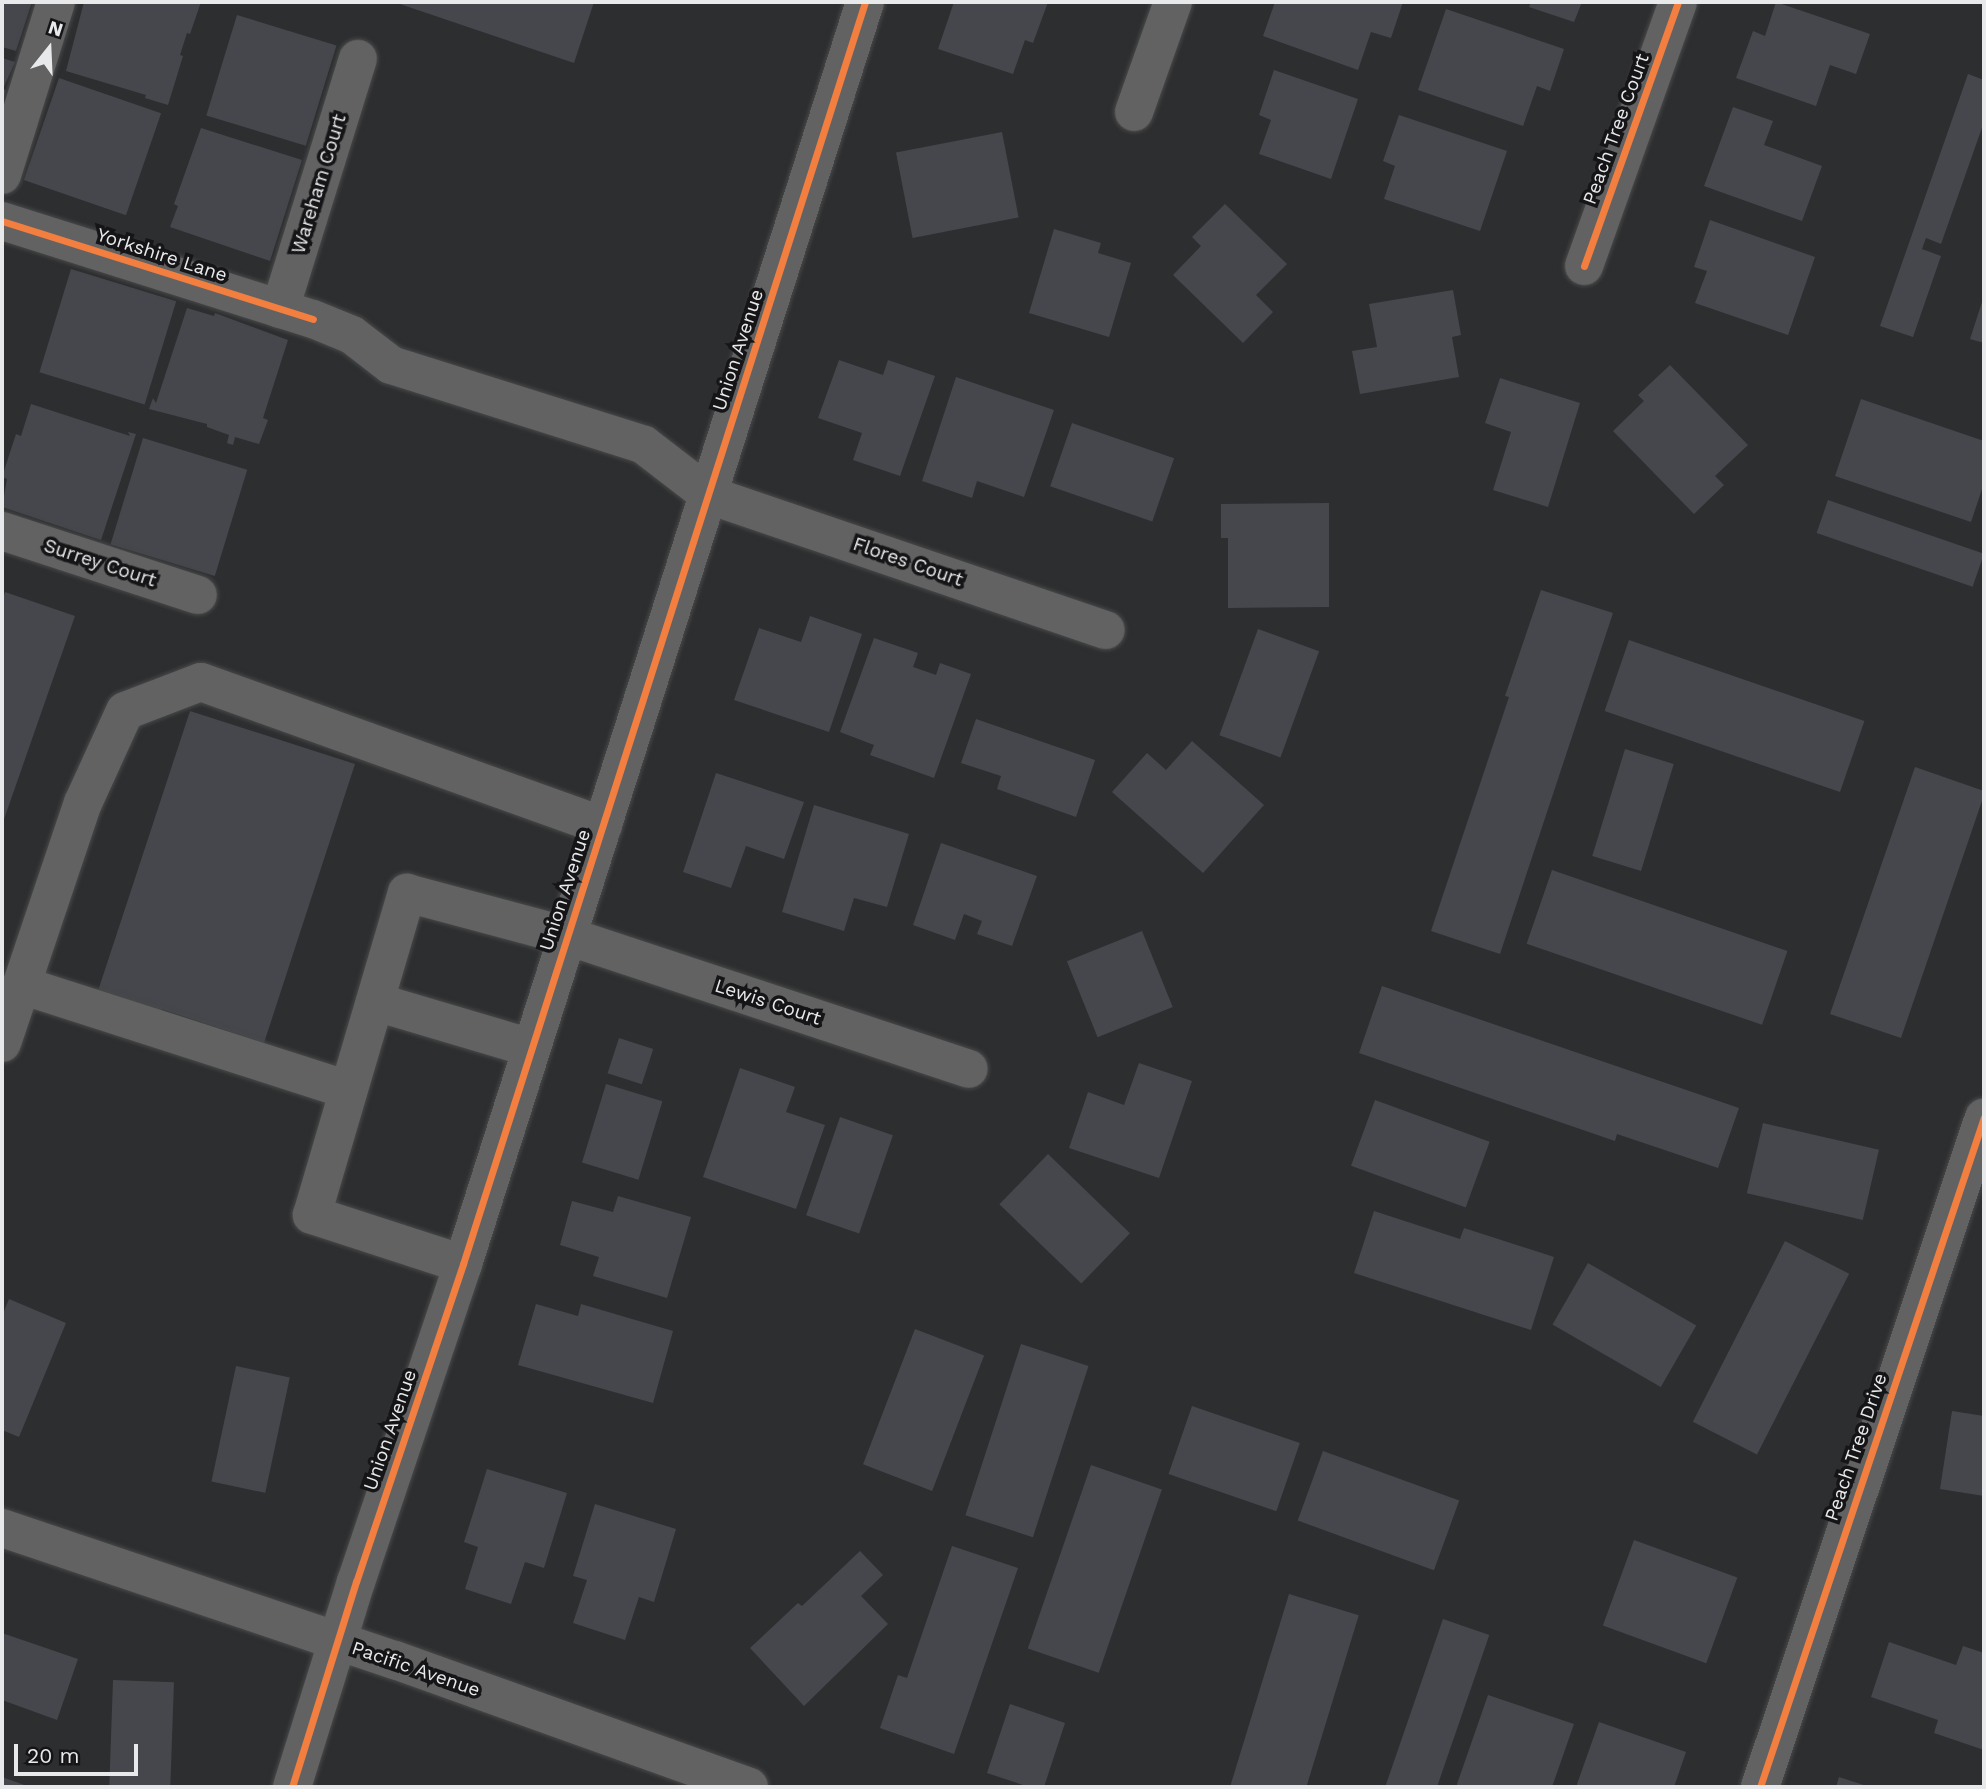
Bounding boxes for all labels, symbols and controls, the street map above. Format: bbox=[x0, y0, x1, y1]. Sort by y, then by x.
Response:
north arrow bbox=[14, 14, 84, 84]
text: N bbox=[45, 15, 66, 42]
street label: Peach Tree Court bbox=[1578, 50, 1654, 208]
street label: Wareham Court bbox=[287, 111, 351, 257]
street label: Yorkshire Lane bbox=[94, 223, 230, 287]
street label: Union Avenue bbox=[708, 286, 768, 414]
street label: Flores Court bbox=[850, 532, 966, 592]
street label: Surrey Court bbox=[41, 534, 159, 592]
street label: Union Avenue bbox=[535, 826, 595, 954]
street label: Lewis Court bbox=[712, 974, 824, 1030]
street label: Union Avenue bbox=[359, 1366, 421, 1494]
street label: Peach Tree Drive bbox=[1820, 1370, 1892, 1524]
street label: Pacific Avenue bbox=[349, 1636, 483, 1702]
scale bar bbox=[18, 1730, 142, 1774]
text: 20 m bbox=[27, 1743, 79, 1768]

